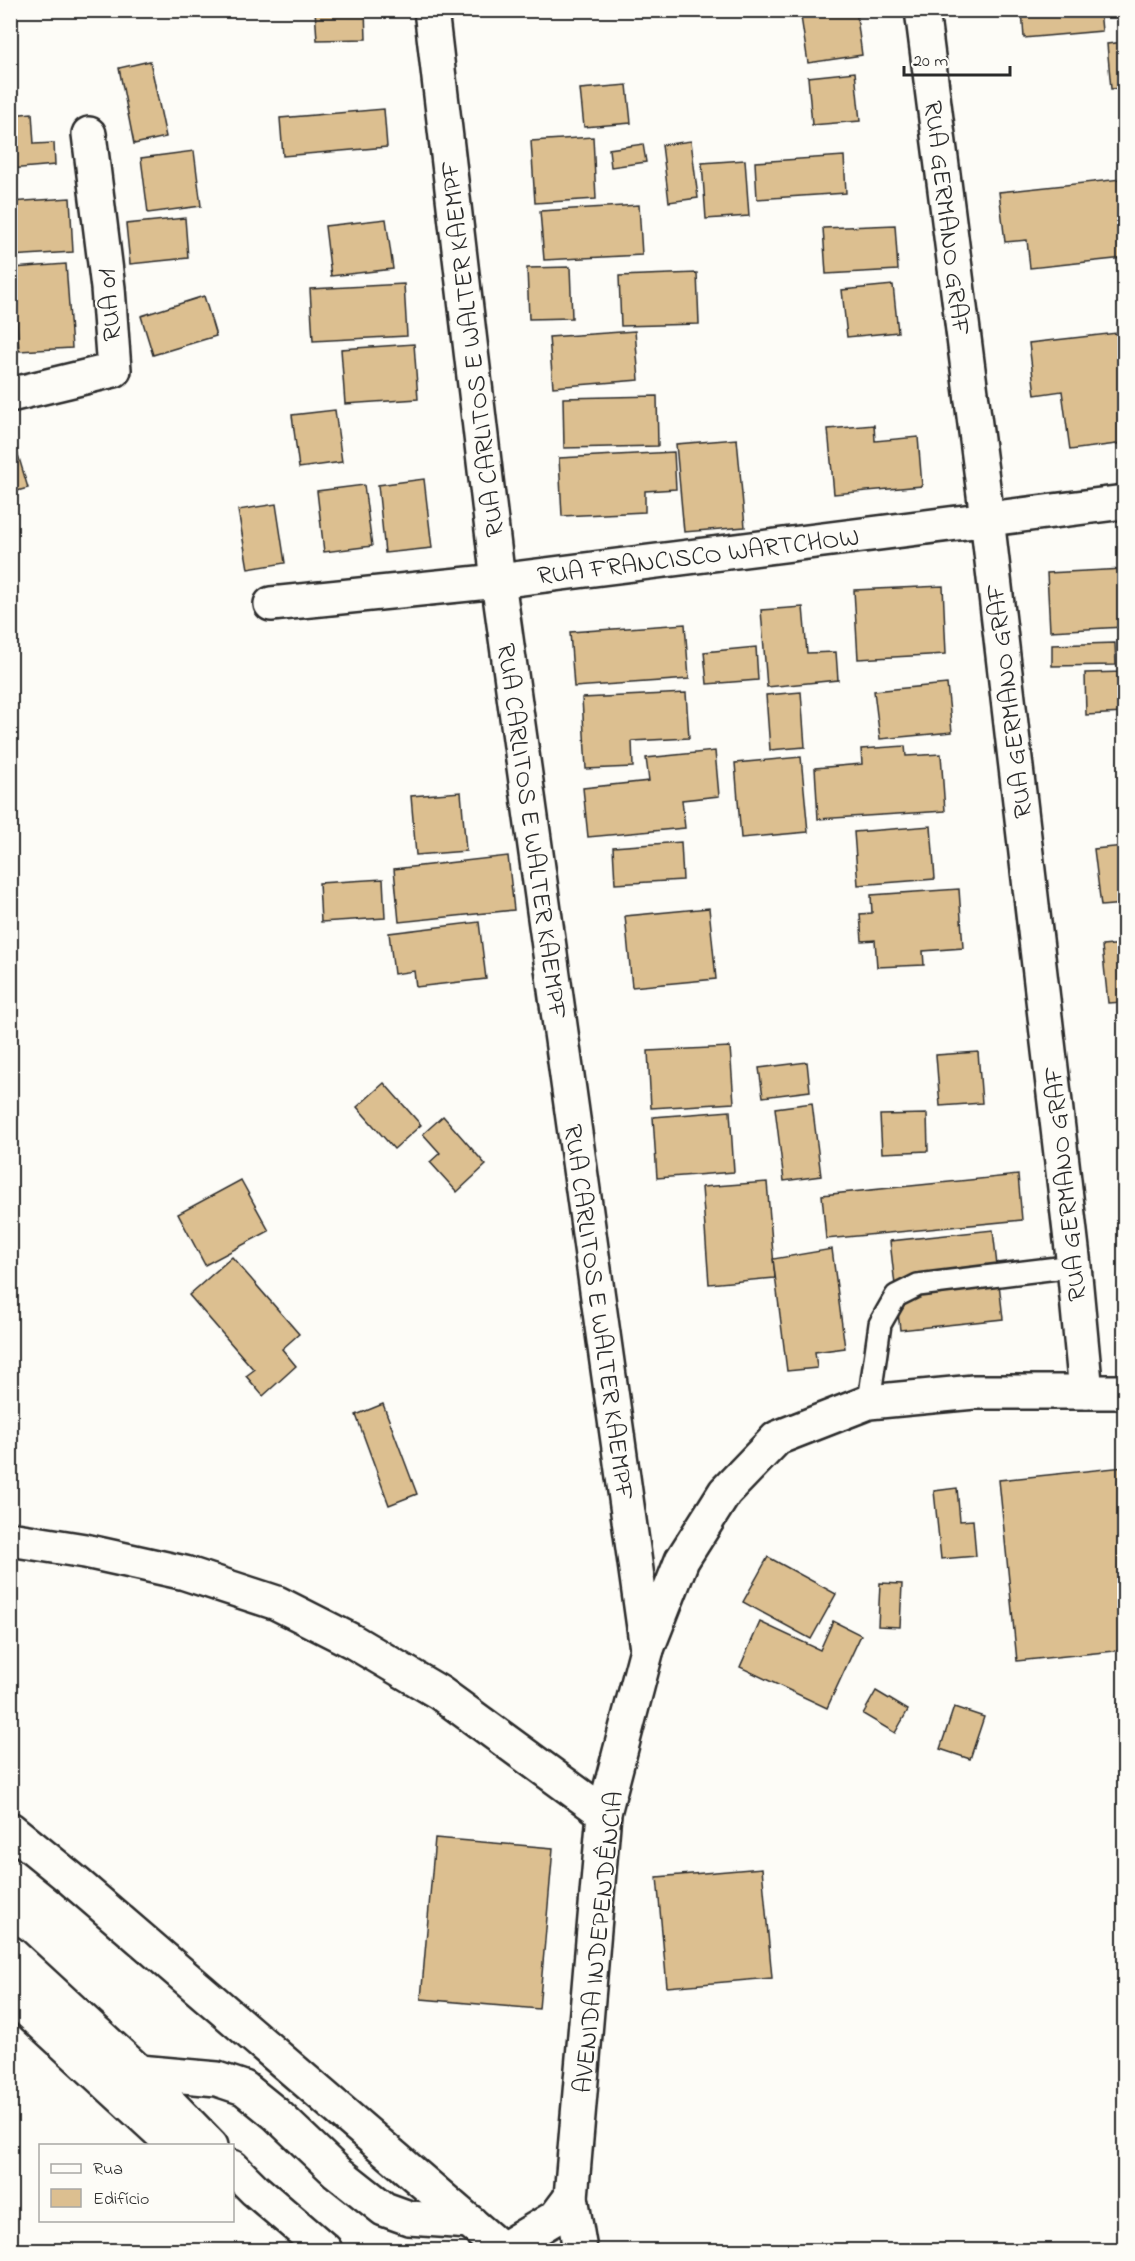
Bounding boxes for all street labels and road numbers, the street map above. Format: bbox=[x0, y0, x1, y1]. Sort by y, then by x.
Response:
street label: RUA GERMANO GRAF bbox=[912, 99, 978, 338]
street label: RUA CARLITOS E WALTER KAEMPF bbox=[432, 158, 516, 539]
street label: RUA 01 bbox=[89, 267, 133, 343]
street label: RUA FRANCISCO WARTCHOW bbox=[535, 519, 862, 597]
street label: RUA GERMANO GRAF bbox=[978, 581, 1044, 820]
street label: RUA CARLITOS E WALTER KAEMPF bbox=[485, 641, 575, 1022]
street label: RUA GERMANO GRAF bbox=[1036, 1064, 1098, 1303]
street label: RUA CARLITOS E WALTER KAEMPF bbox=[552, 1122, 642, 1503]
street label: AVENIDA INDEPENDÊNCIA bbox=[565, 1789, 635, 2095]

